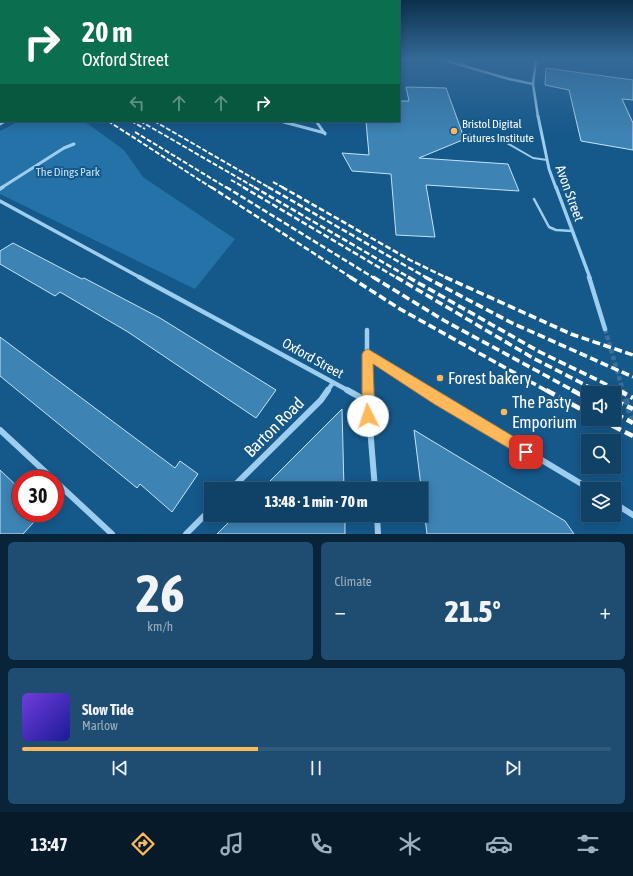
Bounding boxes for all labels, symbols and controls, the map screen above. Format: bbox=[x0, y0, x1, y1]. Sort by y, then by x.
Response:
icon: right bbox=[16, 16, 68, 68]
text: 20 m bbox=[82, 16, 132, 48]
text: Oxford Street bbox=[82, 49, 169, 70]
icon: left bbox=[126, 92, 148, 114]
icon: ahead bbox=[168, 92, 190, 114]
icon: ahead bbox=[210, 92, 232, 114]
icon: right bbox=[252, 92, 274, 114]
place label: Bristol Digital Futures Institute bbox=[462, 117, 534, 145]
marker: Bristol Digital Futures Institute bbox=[449, 126, 459, 136]
street label: Avon Street bbox=[552, 163, 588, 223]
park label: The Dings Park bbox=[36, 165, 101, 179]
street label: Oxford Street bbox=[280, 335, 346, 381]
place label: Forest bakery bbox=[448, 368, 531, 388]
marker: Forest bakery bbox=[435, 373, 445, 383]
map controls bbox=[581, 386, 621, 522]
button: sound bbox=[581, 386, 621, 426]
place label: The Pasty Emporium bbox=[512, 392, 577, 432]
street label: Barton Road bbox=[240, 393, 308, 461]
position arrow bbox=[347, 395, 389, 437]
marker: The Pasty Emporium bbox=[499, 407, 509, 417]
button: search bbox=[581, 434, 621, 474]
pin bbox=[509, 435, 543, 469]
icon: arrive bbox=[515, 441, 537, 463]
speed limit sign: 30 bbox=[12, 470, 64, 522]
button: layers bbox=[581, 482, 621, 522]
text: 13:48 · 1 min · 70 m bbox=[264, 493, 368, 510]
text: 26 bbox=[136, 563, 185, 623]
text: Climate bbox=[335, 574, 372, 589]
text: 21.5° bbox=[445, 594, 501, 628]
text: − bbox=[335, 598, 346, 624]
text: + bbox=[600, 598, 611, 624]
text: km/h bbox=[147, 619, 173, 634]
text: Slow Tide bbox=[82, 701, 134, 718]
text: Marlow bbox=[82, 718, 118, 733]
icon: previous bbox=[109, 757, 131, 779]
icon: pause bbox=[305, 757, 327, 779]
icon: next bbox=[502, 757, 524, 779]
icon: directions bbox=[129, 830, 157, 858]
icon: music bbox=[218, 830, 246, 858]
icon: phone bbox=[307, 830, 335, 858]
icon: climate bbox=[396, 830, 424, 858]
icon: car bbox=[485, 830, 513, 858]
icon: filters bbox=[574, 830, 602, 858]
text: 13:47 bbox=[31, 834, 68, 855]

